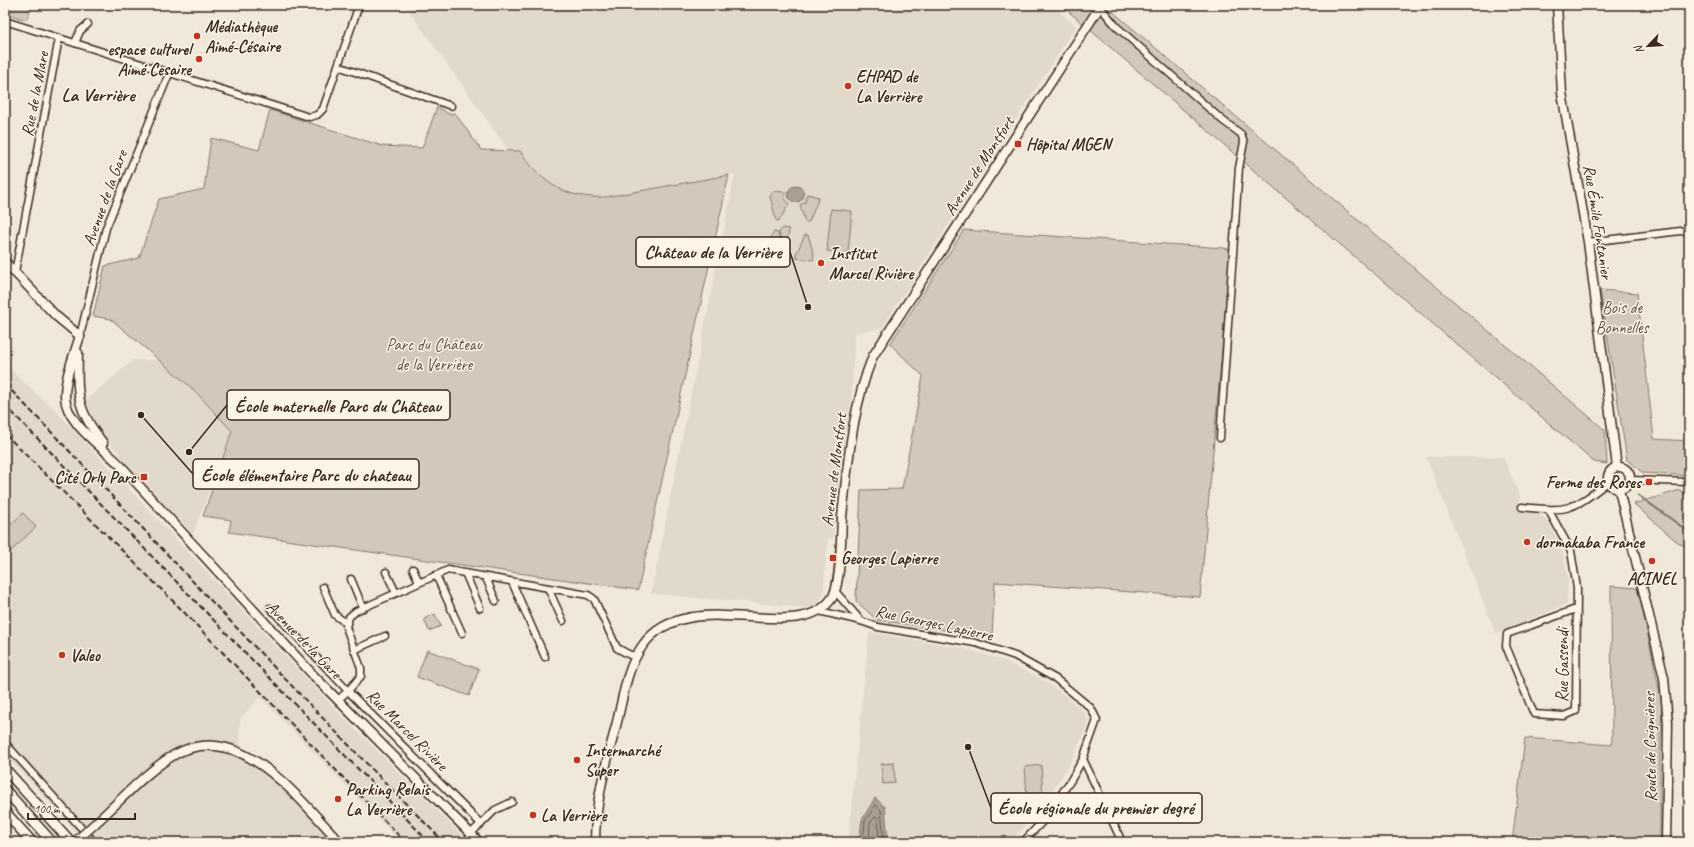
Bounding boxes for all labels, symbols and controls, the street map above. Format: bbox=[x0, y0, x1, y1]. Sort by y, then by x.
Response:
place label: Médiathèque Aimé-Césaire bbox=[205, 16, 281, 57]
north arrow bbox=[1628, 26, 1668, 66]
marker: Médiathèque Aimé-Césaire bbox=[192, 31, 202, 41]
place label: espace culturel Aimé Cesaire bbox=[107, 39, 194, 80]
text: N bbox=[1630, 42, 1647, 56]
street label: Rue de la Mare bbox=[16, 48, 54, 138]
marker: espace culturel Aimé Cesaire bbox=[194, 54, 204, 64]
place label: EHPAD de La Verrière bbox=[856, 66, 924, 107]
marker: EHPAD de La Verrière bbox=[843, 81, 853, 91]
district label: La Verrière bbox=[61, 83, 136, 107]
street label: Avenue de Montfort bbox=[939, 111, 1020, 219]
place label: Hôpital MGEN bbox=[1026, 134, 1114, 155]
marker: Hôpital MGEN bbox=[1013, 139, 1023, 149]
street label: Avenue de la Gare bbox=[78, 146, 133, 249]
street label: Rue Émile Fontanier bbox=[1579, 163, 1619, 283]
callout: Château de la Verrière bbox=[636, 237, 790, 267]
text: Château de la Verrière bbox=[645, 241, 783, 263]
place label: Institut Marcel Rivière bbox=[829, 243, 915, 284]
marker: Institut Marcel Rivière bbox=[816, 258, 826, 268]
park label: Bois de Bonnelles bbox=[1596, 297, 1650, 338]
park label: Parc du Château de la Verrière bbox=[386, 334, 483, 375]
callout: École maternelle Parc du Château bbox=[227, 390, 450, 420]
text: École maternelle Parc du Château bbox=[235, 395, 442, 417]
street label: Avenue de Montfort bbox=[817, 410, 852, 528]
callout: École élémentaire Parc du chateau bbox=[193, 459, 419, 489]
text: École élémentaire Parc du chateau bbox=[201, 464, 412, 486]
place label: Cité Orly Parc bbox=[55, 467, 137, 488]
marker: Cité Orly Parc bbox=[139, 472, 149, 482]
place label: Ferme des Roses bbox=[1546, 472, 1643, 493]
marker: Ferme des Roses bbox=[1644, 477, 1654, 487]
place label: dormakaba France bbox=[1535, 532, 1645, 553]
marker: dormakaba France bbox=[1522, 537, 1532, 547]
place label: Georges Lapierre bbox=[841, 548, 940, 569]
marker: Georges Lapierre bbox=[828, 553, 838, 563]
marker: ACINEL bbox=[1647, 556, 1657, 566]
place label: ACINEL bbox=[1627, 568, 1678, 589]
street label: Avenue de la Gare bbox=[262, 597, 347, 684]
street label: Rue Georges Lapierre bbox=[873, 600, 996, 646]
street label: Rue Gassendi bbox=[1552, 626, 1573, 702]
place label: Valeo bbox=[70, 645, 102, 666]
marker: Valeo bbox=[57, 650, 67, 660]
street label: Rue Marcel Rivière bbox=[362, 685, 453, 776]
street label: Route de Coignières bbox=[1639, 691, 1661, 802]
place label: Intermarché Super bbox=[585, 740, 662, 781]
marker: Intermarché Super bbox=[572, 755, 582, 765]
place label: Parking Relais La Verrière bbox=[346, 779, 431, 820]
callout: École régionale du premier degré bbox=[991, 793, 1202, 823]
marker: Parking Relais La Verrière bbox=[333, 794, 343, 804]
scale bar bbox=[28, 795, 135, 821]
text: École régionale du premier degré bbox=[998, 797, 1197, 819]
text: 100 m bbox=[34, 801, 61, 817]
place label: La Verrière bbox=[541, 805, 609, 826]
marker: La Verrière bbox=[528, 810, 538, 820]

